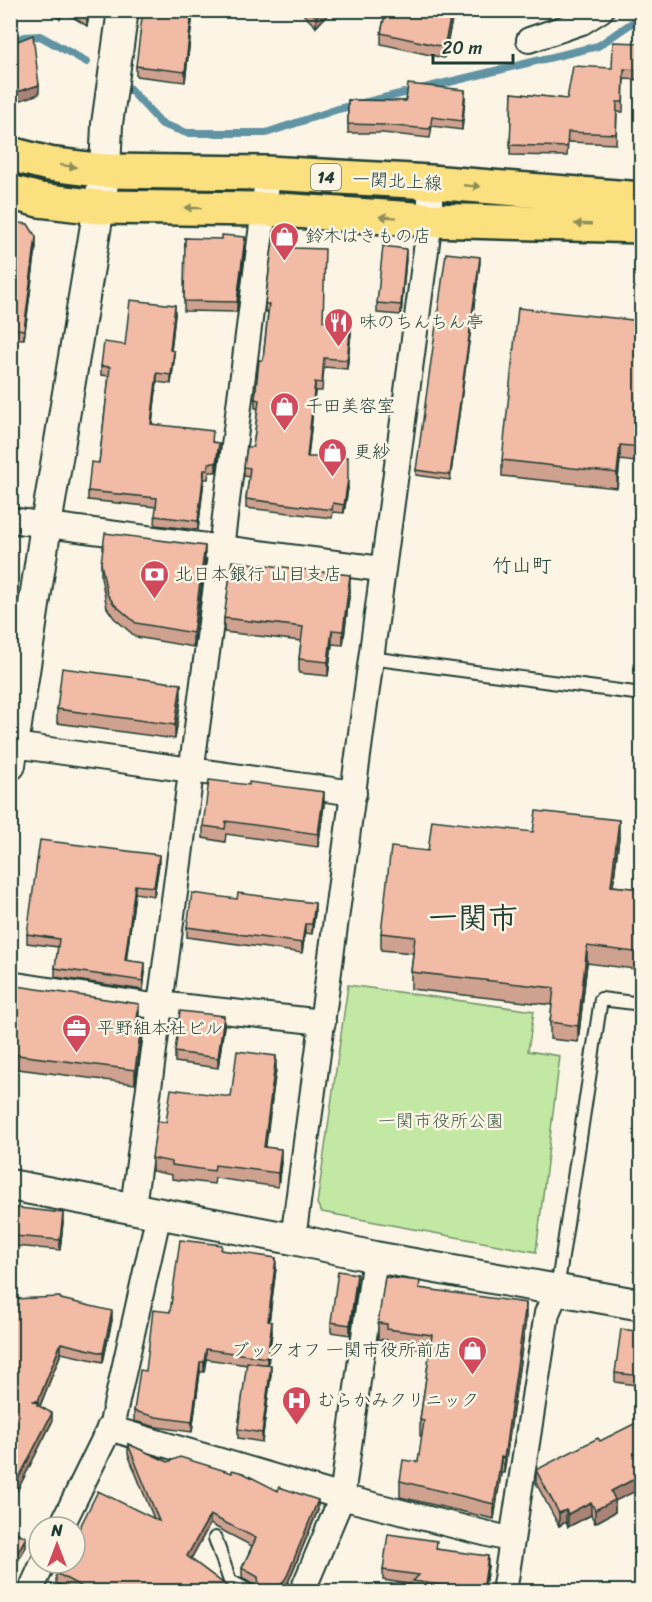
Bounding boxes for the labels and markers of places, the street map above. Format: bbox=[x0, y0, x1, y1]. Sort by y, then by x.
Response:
shop icon: 鈴木はきもの店 bbox=[268, 220, 300, 262]
place label: 鈴木はきもの店 bbox=[305, 220, 431, 252]
restaurant icon: 味のちんちん亭 bbox=[322, 306, 354, 348]
place label: 味のちんちん亭 bbox=[359, 306, 484, 338]
shop icon: 千田美容室 bbox=[268, 390, 300, 432]
place label: 千田美容室 bbox=[305, 390, 395, 422]
shop icon: 更紗 bbox=[317, 436, 349, 478]
place label: 更紗 bbox=[354, 436, 390, 468]
bank icon: 北日本銀行 山目支店 bbox=[138, 558, 170, 600]
place label: 北日本銀行 山目支店 bbox=[175, 558, 342, 590]
office icon: 平野組本社ビル bbox=[60, 1012, 92, 1054]
place label: 平野組本社ビル bbox=[97, 1012, 223, 1044]
place label: ブックオフ 一関市役所前店 bbox=[231, 1334, 452, 1366]
shop icon: ブックオフ 一関市役所前店 bbox=[457, 1334, 489, 1376]
hospital icon: むらかみクリニック bbox=[280, 1384, 312, 1426]
place label: むらかみクリニック bbox=[317, 1384, 479, 1416]

